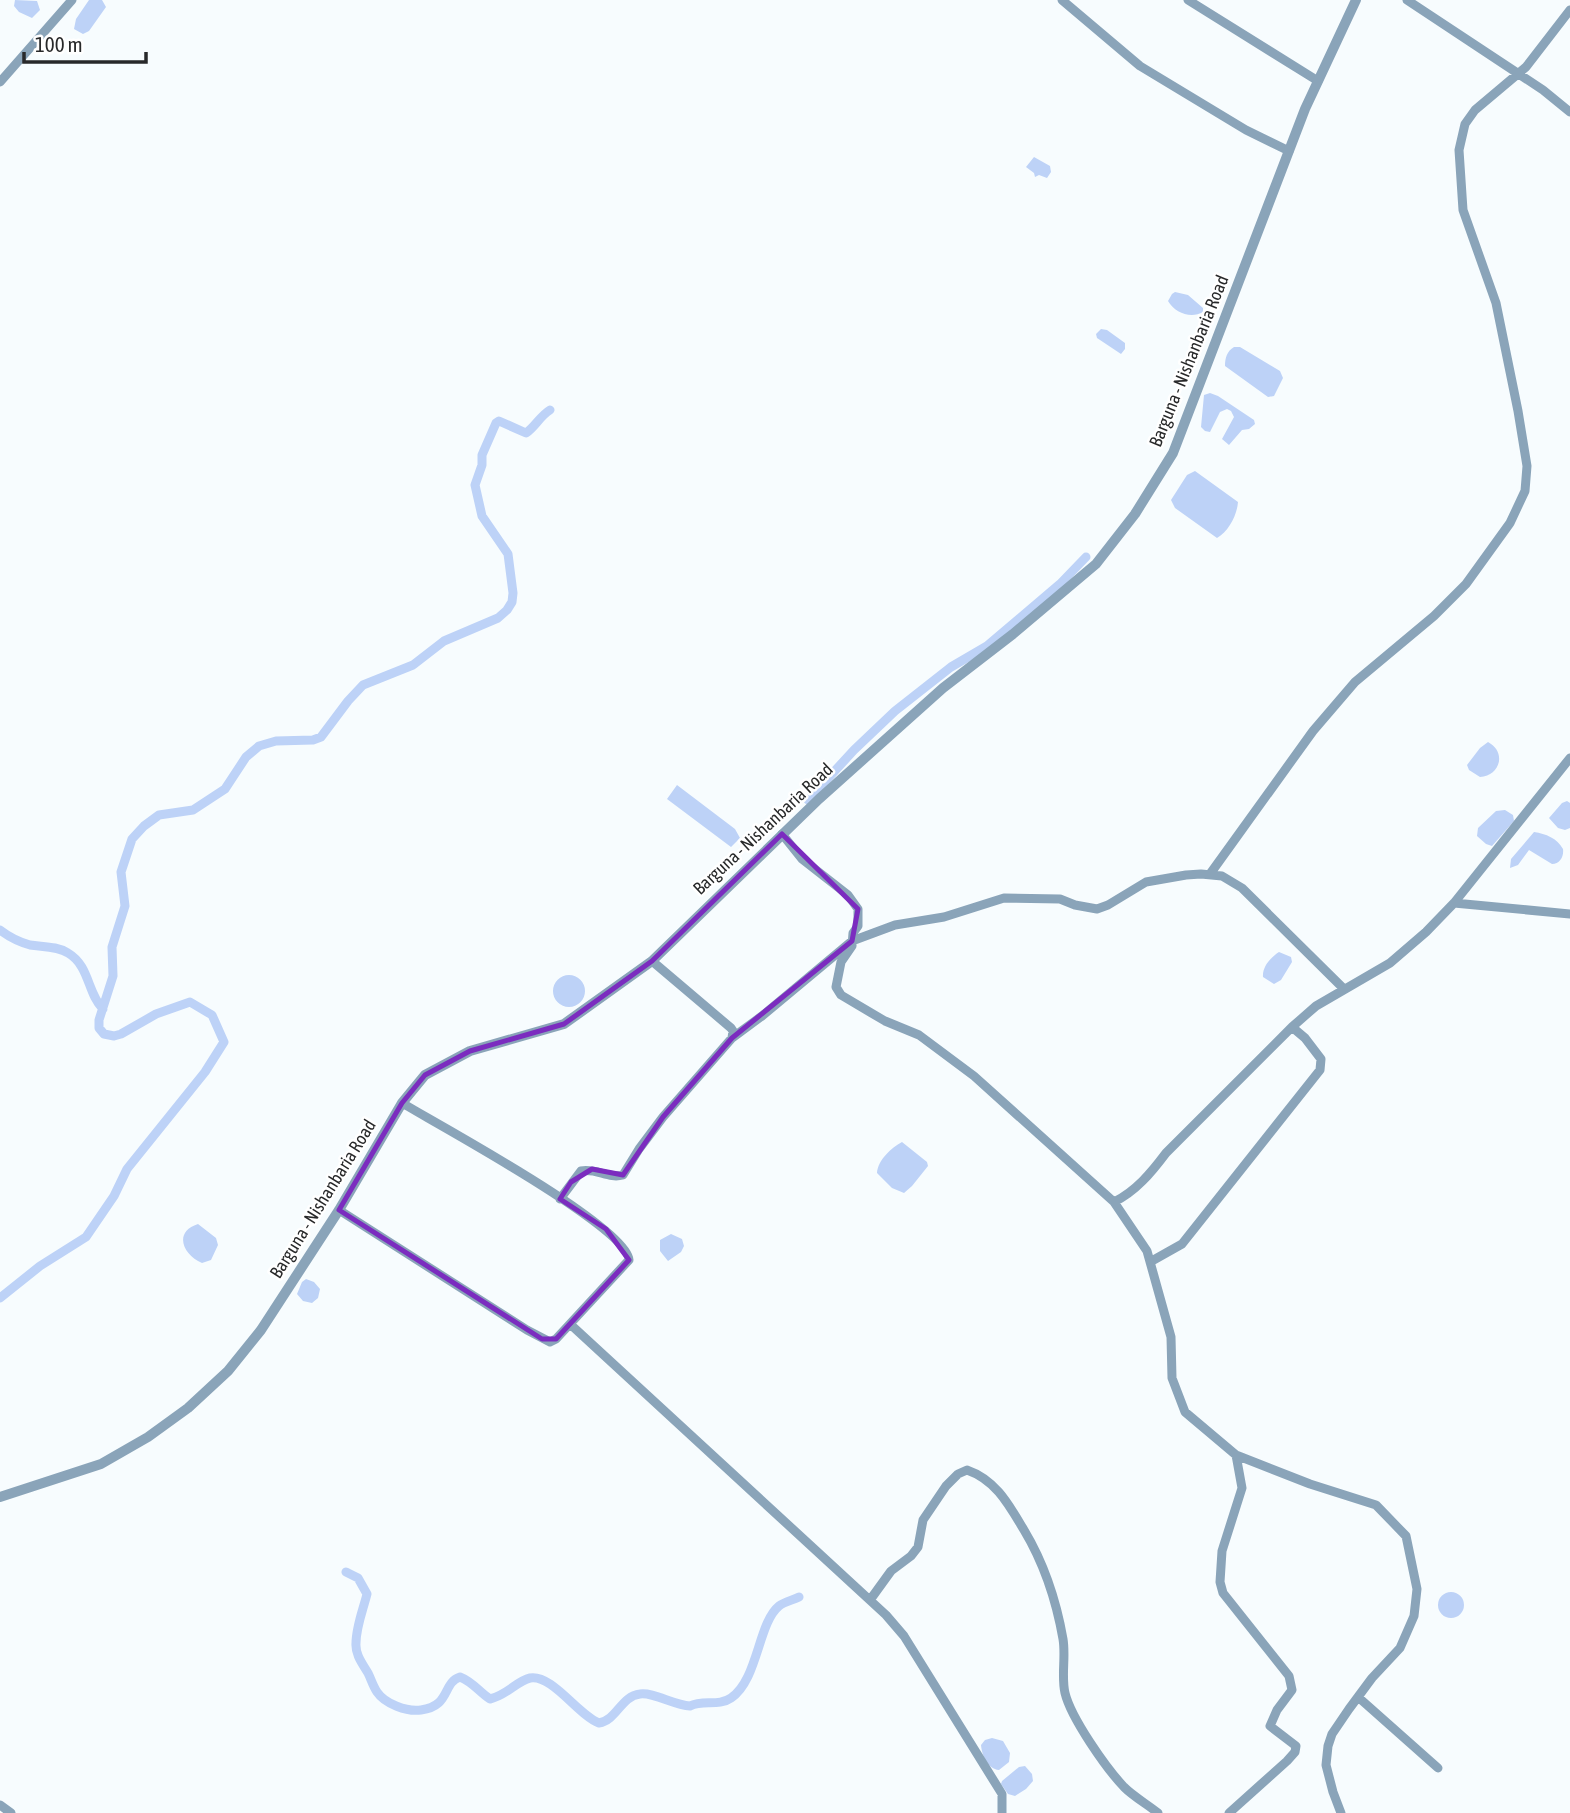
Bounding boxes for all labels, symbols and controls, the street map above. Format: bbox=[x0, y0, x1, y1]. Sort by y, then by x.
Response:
scale bar bbox=[24, 21, 147, 65]
text: 100 m bbox=[35, 32, 83, 56]
street label: Barguna - Nishanbaria Road bbox=[1144, 272, 1233, 450]
street label: Barguna - Nishanbaria Road bbox=[689, 759, 837, 899]
street label: Barguna - Nishanbaria Road bbox=[265, 1116, 380, 1282]

